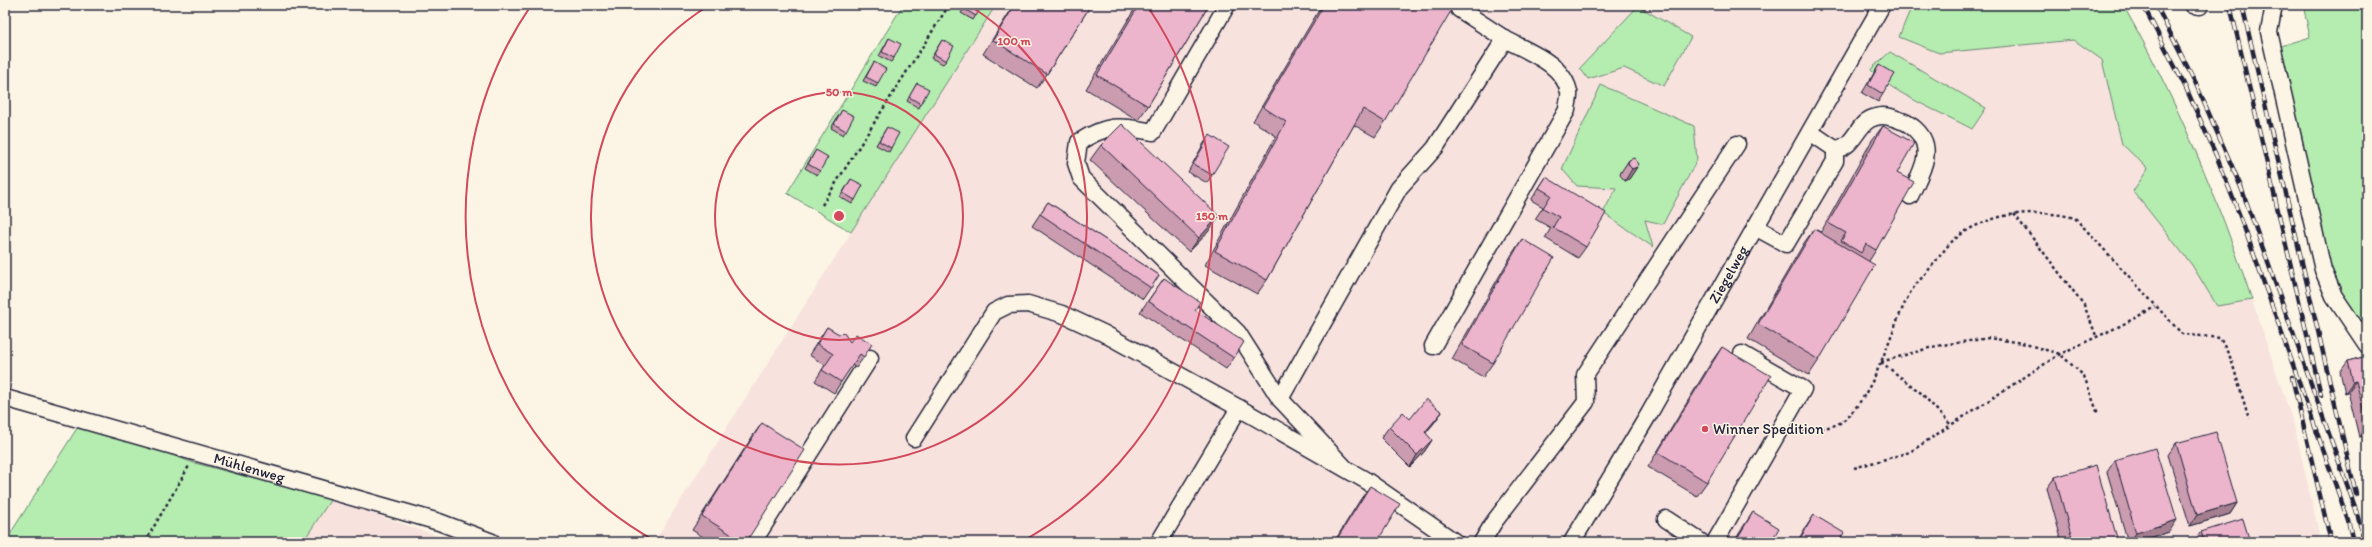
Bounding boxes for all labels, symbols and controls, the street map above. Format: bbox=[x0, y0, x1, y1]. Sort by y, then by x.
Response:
text: 100 m bbox=[997, 34, 1031, 48]
text: 50 m bbox=[826, 85, 853, 99]
centre of rings bbox=[832, 209, 846, 223]
text: 150 m bbox=[1196, 209, 1229, 223]
street label: Ziegelweg bbox=[1705, 242, 1752, 307]
place label: Winner Spedition bbox=[1713, 420, 1824, 438]
marker: Winner Spedition bbox=[1700, 424, 1710, 434]
street label: Mühlenweg bbox=[212, 449, 287, 487]

